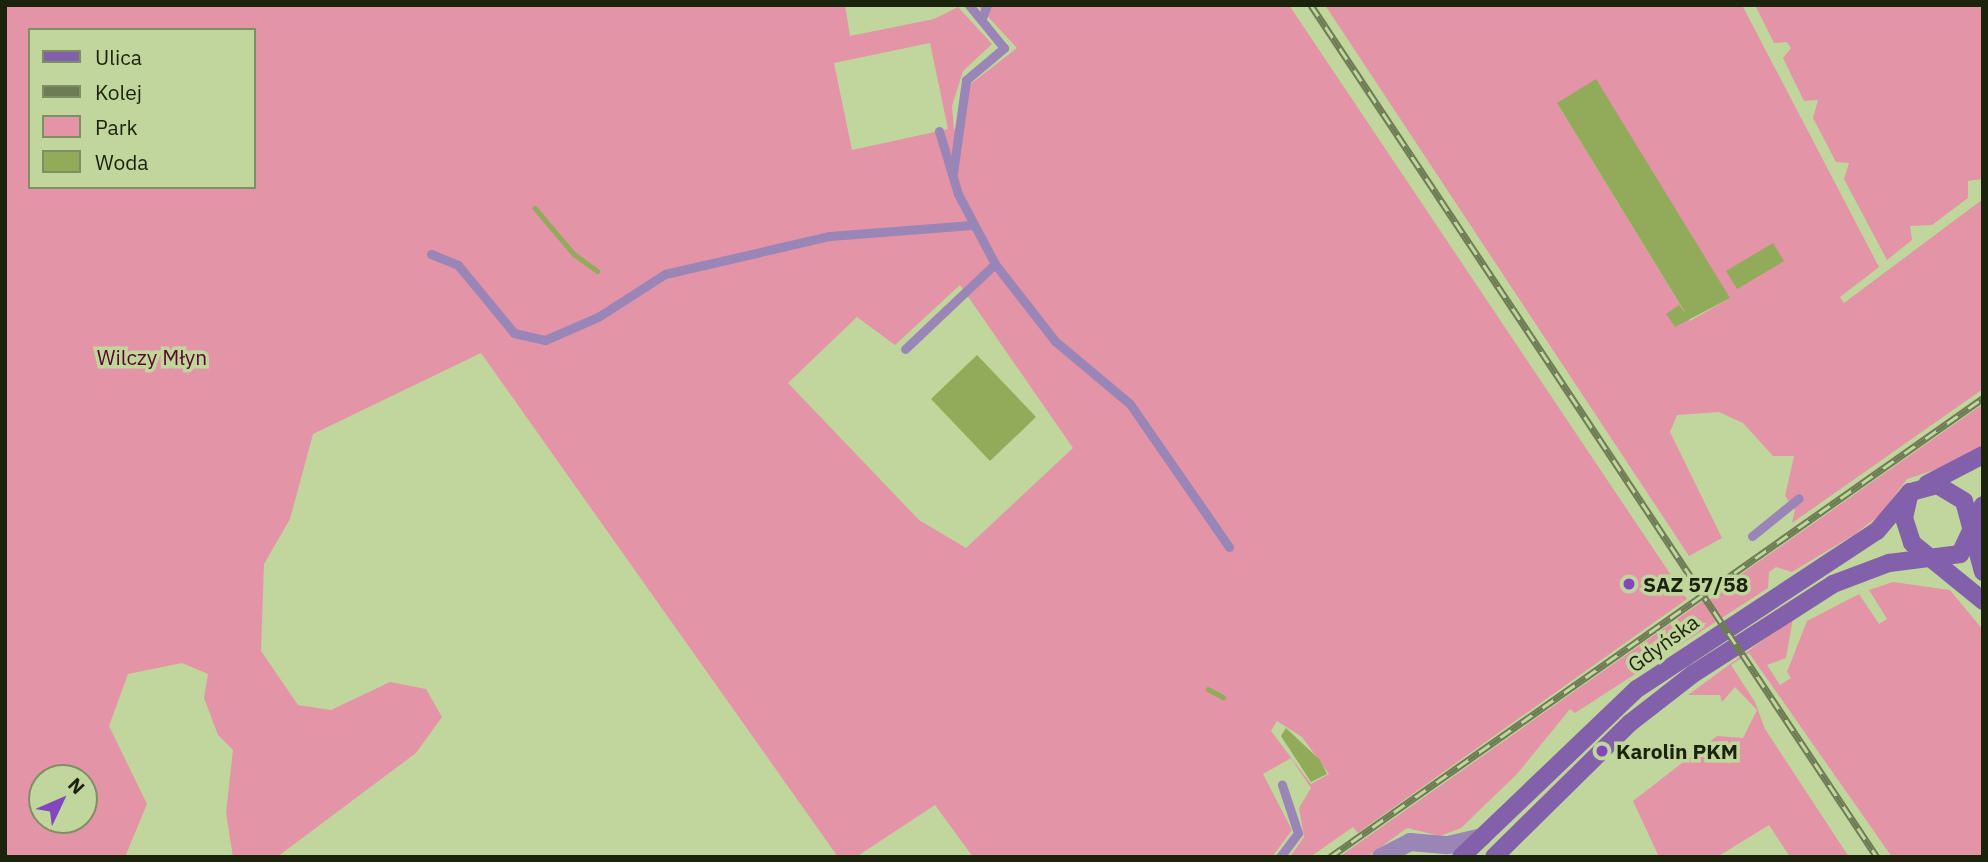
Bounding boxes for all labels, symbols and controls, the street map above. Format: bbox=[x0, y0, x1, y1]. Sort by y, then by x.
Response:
legend bbox=[28, 28, 256, 189]
text: Ulica bbox=[95, 43, 142, 71]
text: Kolej bbox=[95, 78, 142, 106]
text: Park bbox=[95, 113, 138, 141]
text: Woda bbox=[95, 148, 149, 176]
park label: Wilczy Młyn bbox=[97, 344, 207, 370]
place label: SAZ 57/58 bbox=[1643, 571, 1748, 597]
marker: SAZ 57/58 bbox=[1621, 576, 1637, 592]
street label: Gdyńska bbox=[1623, 609, 1703, 677]
place label: Karolin PKM bbox=[1616, 738, 1738, 764]
marker: Karolin PKM bbox=[1594, 743, 1610, 759]
north arrow bbox=[28, 764, 98, 834]
text: N bbox=[63, 773, 90, 799]

